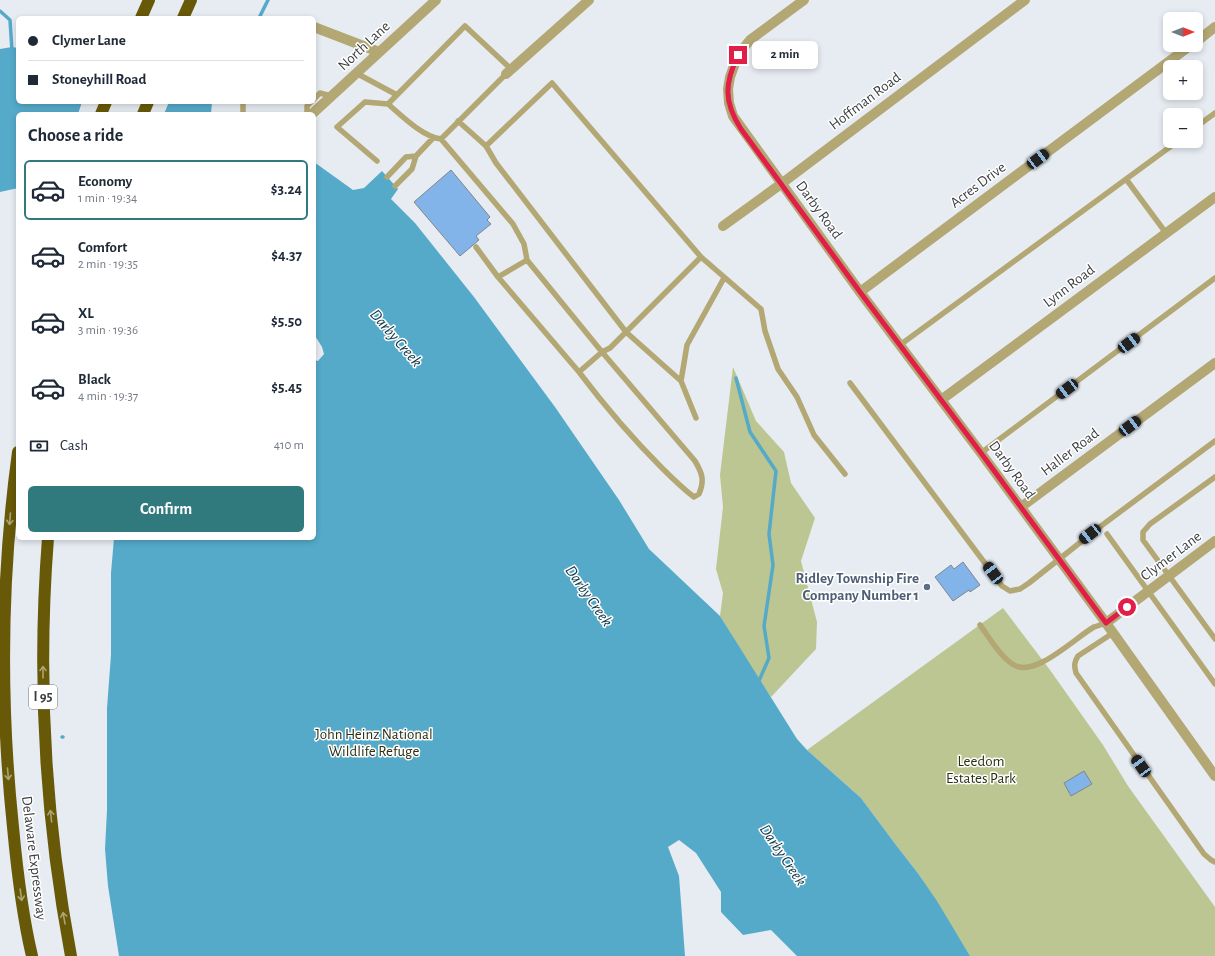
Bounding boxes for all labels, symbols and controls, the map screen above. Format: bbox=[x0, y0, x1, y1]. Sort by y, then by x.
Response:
north arrow bbox=[1163, 12, 1203, 52]
map controls bbox=[1163, 12, 1203, 148]
street label: North Lane bbox=[335, 18, 393, 74]
text: Clymer Lane bbox=[52, 33, 126, 48]
callout: 2 min bbox=[752, 41, 818, 69]
route end bbox=[729, 46, 747, 64]
text: 2 min bbox=[771, 48, 799, 61]
button: + bbox=[1163, 60, 1203, 100]
street label: Hoffman Road bbox=[827, 69, 904, 133]
text: Stoneyhill Road bbox=[52, 72, 146, 87]
button: − bbox=[1163, 108, 1203, 148]
text: Choose a ride bbox=[28, 127, 123, 145]
car bbox=[1025, 147, 1051, 171]
street label: Acres Drive bbox=[948, 159, 1009, 211]
icon: car bbox=[30, 172, 66, 208]
text: Economy bbox=[78, 174, 132, 189]
street label: Darby Road bbox=[793, 178, 845, 242]
text: $3.24 bbox=[271, 182, 302, 197]
text: 1 min · 19:34 bbox=[78, 192, 137, 205]
icon: car bbox=[30, 238, 66, 274]
text: Comfort bbox=[78, 240, 127, 255]
text: $4.37 bbox=[271, 248, 302, 263]
text: 2 min · 19:35 bbox=[78, 258, 138, 271]
street label: Lynn Road bbox=[1041, 262, 1098, 310]
icon: car bbox=[30, 304, 66, 340]
text: XL bbox=[78, 306, 94, 321]
water label: Darby Creek bbox=[367, 306, 425, 370]
text: $5.50 bbox=[271, 314, 302, 329]
text: 3 min · 19:36 bbox=[78, 324, 138, 337]
car bbox=[1116, 331, 1142, 355]
icon: car bbox=[30, 370, 66, 406]
text: Black bbox=[78, 372, 111, 387]
car bbox=[1054, 377, 1080, 401]
text: $5.45 bbox=[271, 380, 302, 395]
text: 4 min · 19:37 bbox=[78, 390, 138, 403]
car bbox=[1117, 414, 1143, 438]
street label: Haller Road bbox=[1038, 425, 1102, 479]
icon: cash bbox=[28, 435, 50, 457]
text: Cash bbox=[60, 438, 88, 453]
street label: Darby Road bbox=[986, 438, 1038, 502]
text: 410 m bbox=[274, 439, 304, 452]
button: Confirm bbox=[28, 486, 304, 532]
one-way arrow bbox=[7, 512, 14, 525]
car bbox=[1077, 522, 1103, 546]
street label: Clymer Lane bbox=[1138, 528, 1204, 584]
car bbox=[981, 560, 1005, 586]
water label: Darby Creek bbox=[562, 563, 616, 629]
place label: Ridley Township Fire Company Number 1 bbox=[795, 571, 919, 603]
marker: Ridley Township Fire Company Number 1 bbox=[922, 582, 932, 592]
route start bbox=[1118, 598, 1136, 616]
one-way arrow bbox=[39, 666, 47, 679]
road number: I 95 bbox=[29, 685, 57, 709]
park label: John Heinz National Wildlife Refuge bbox=[315, 727, 433, 759]
car bbox=[1129, 753, 1153, 779]
park label: Leedom Estates Park bbox=[946, 754, 1016, 786]
one-way arrow bbox=[4, 767, 11, 780]
street label: Delaware Expressway bbox=[19, 795, 49, 922]
one-way arrow bbox=[47, 810, 54, 823]
water label: Darby Creek bbox=[757, 821, 809, 889]
one-way arrow bbox=[17, 888, 25, 901]
one-way arrow bbox=[60, 912, 68, 925]

